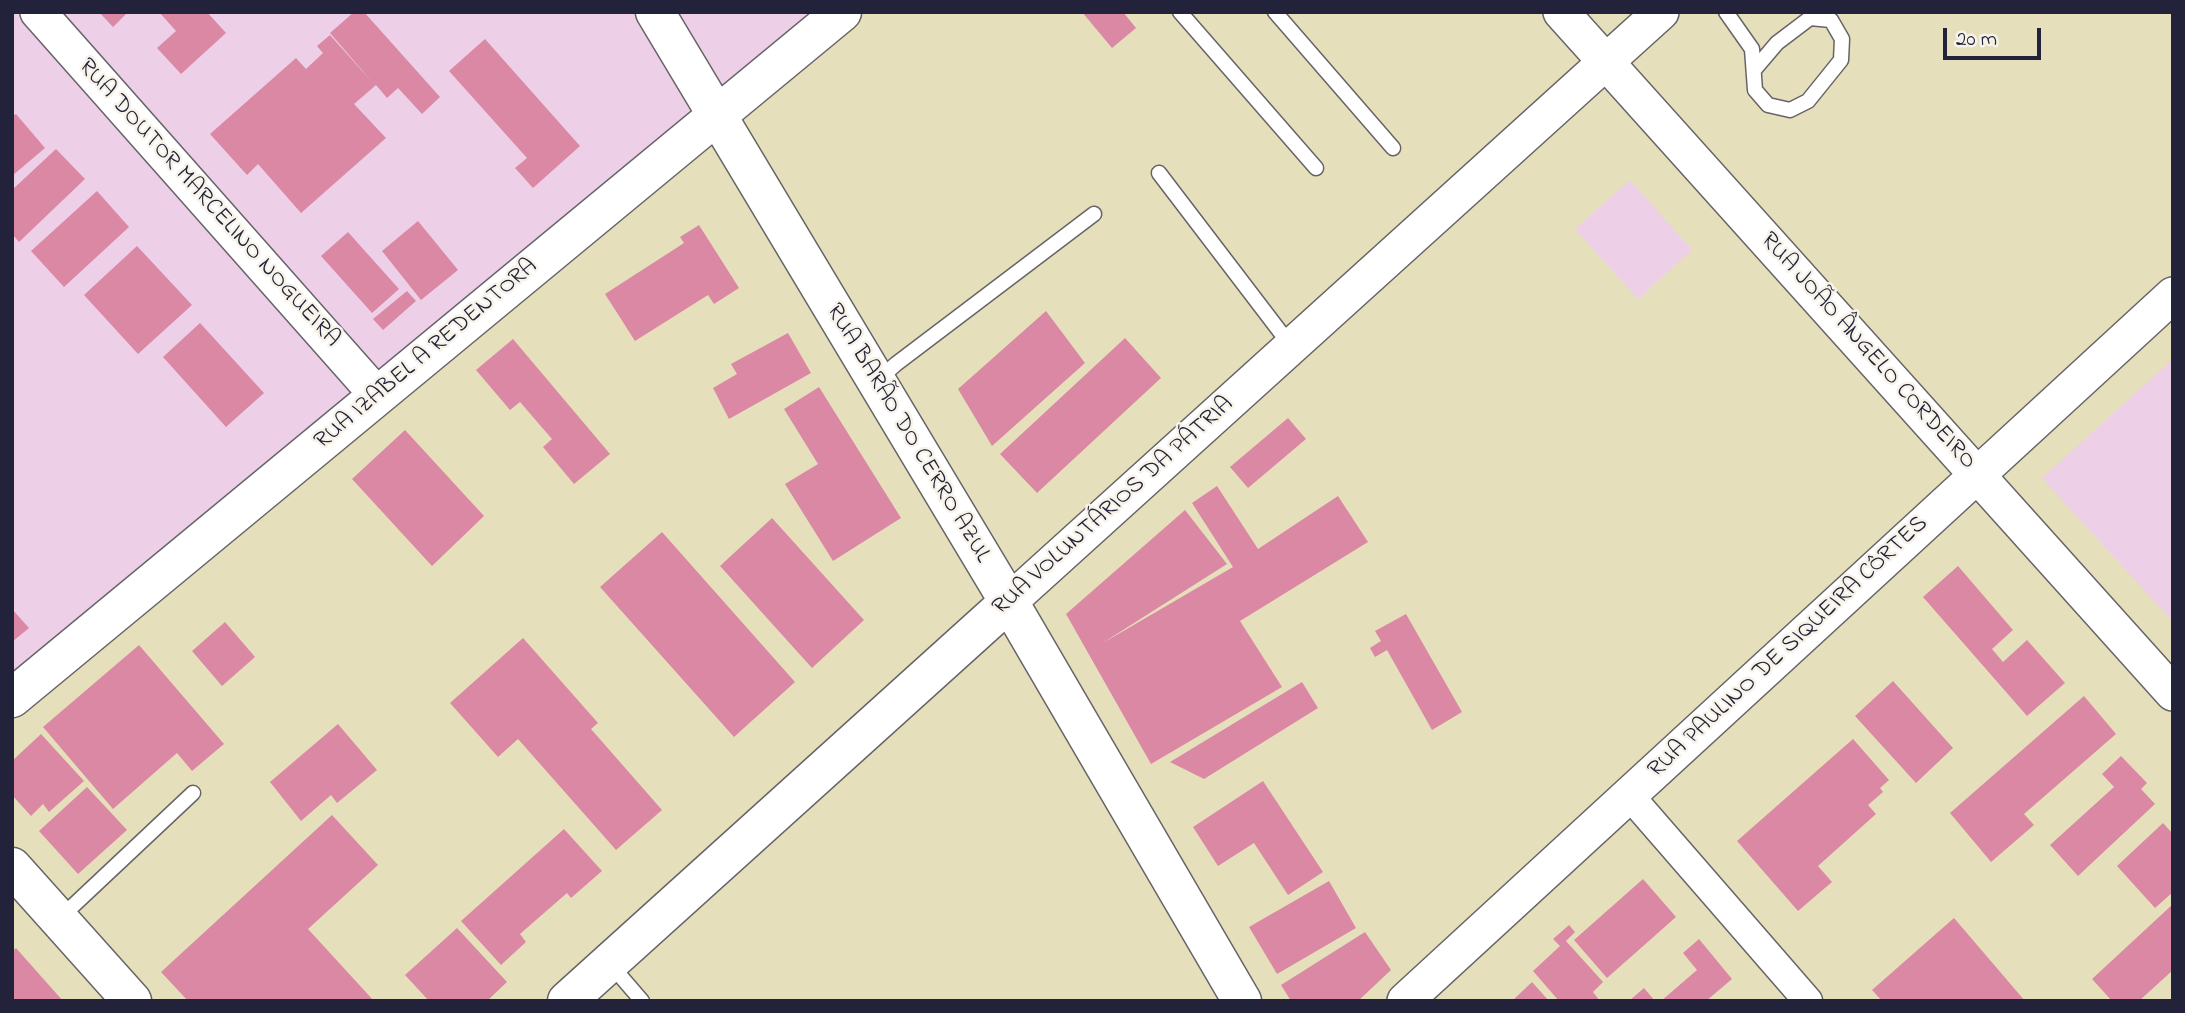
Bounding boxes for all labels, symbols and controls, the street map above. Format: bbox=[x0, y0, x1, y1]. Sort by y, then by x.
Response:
scale bar bbox=[1947, 14, 2045, 58]
text: 20 m bbox=[1956, 25, 1997, 55]
street label: RUA DOUTOR MARCELINO NOGUEIRA bbox=[71, 54, 345, 354]
street label: RUA JOÃO ÂNGELO CORDEIRO bbox=[1753, 228, 1981, 476]
street label: RUA IZABEL A REDENTORA bbox=[310, 253, 544, 457]
street label: RUA BARÃO DO CERRO AZUL bbox=[818, 299, 996, 569]
street label: RUA VOLUNTÁRIOS DA PÁTRIA bbox=[988, 391, 1240, 623]
street label: RUA PAULINO DE SIQUEIRA CÔRTES bbox=[1643, 511, 1935, 785]

